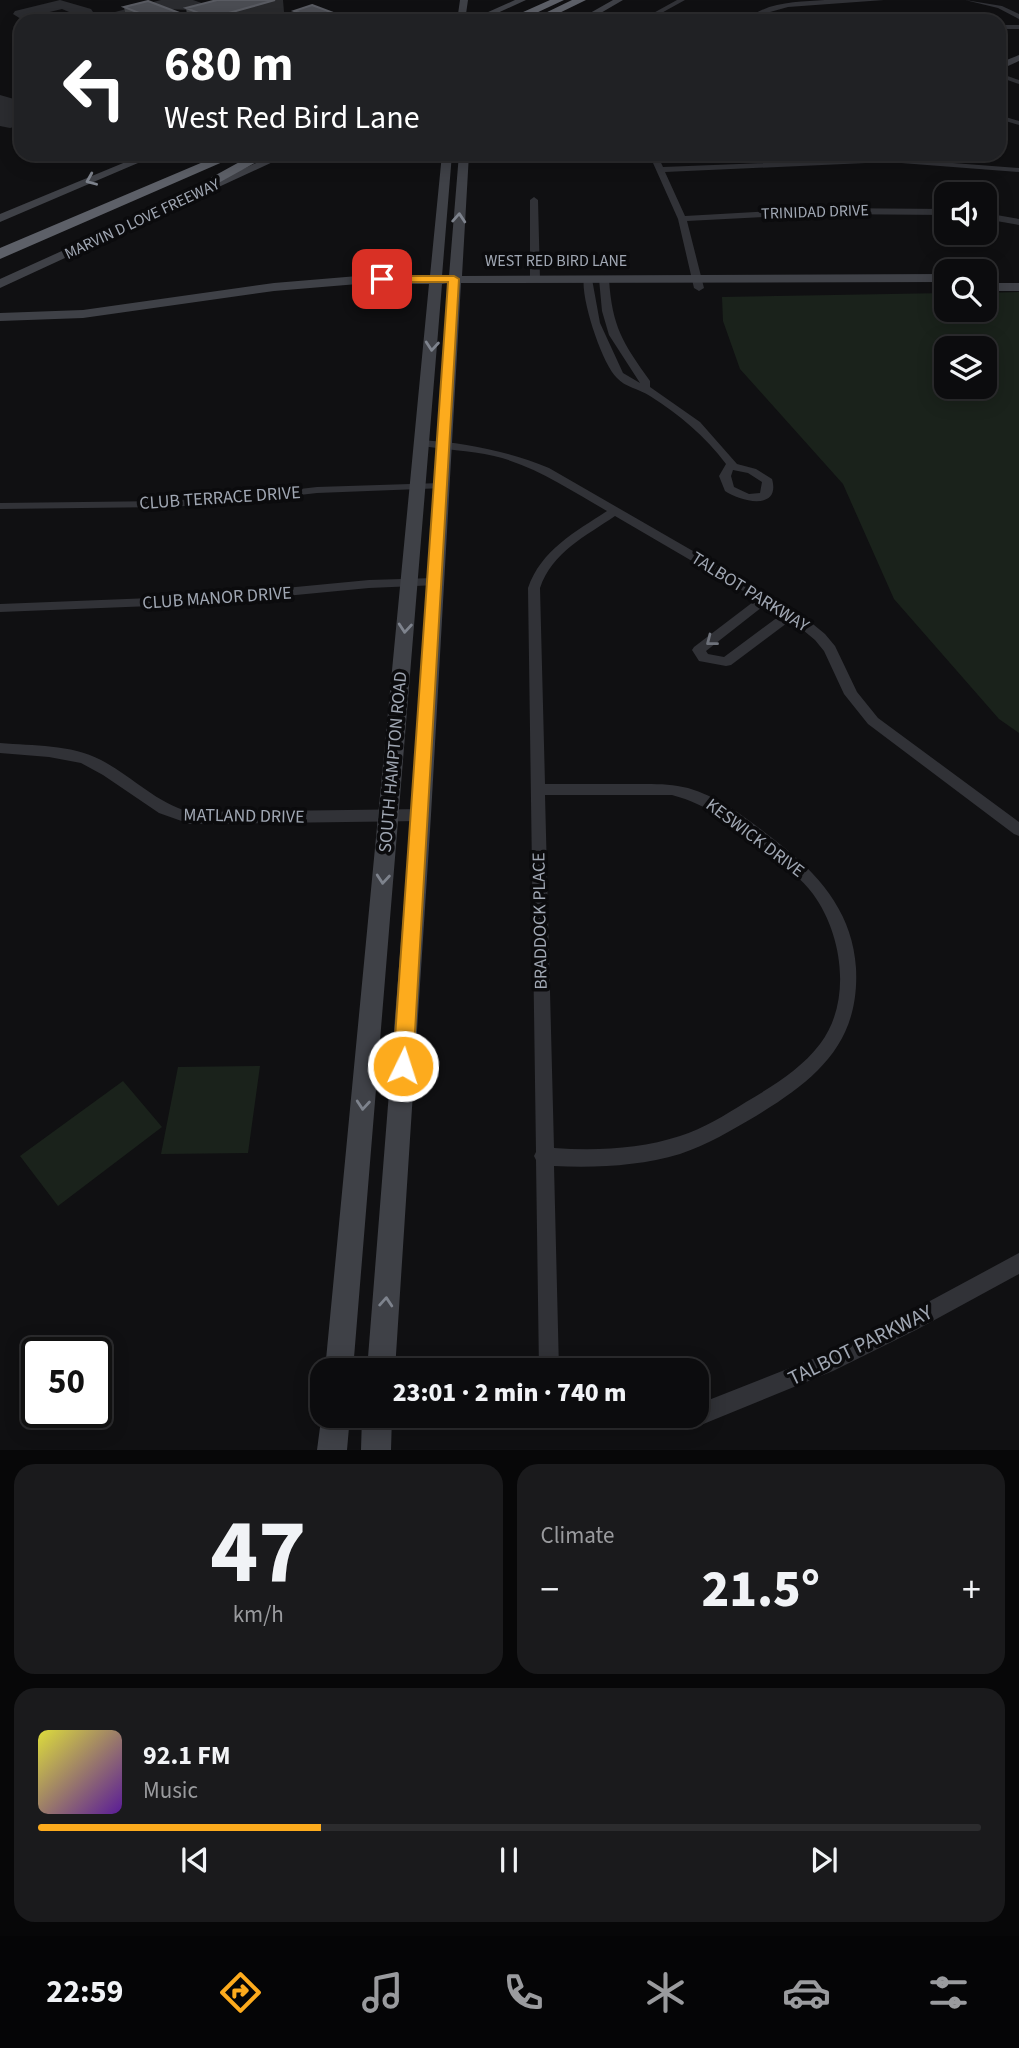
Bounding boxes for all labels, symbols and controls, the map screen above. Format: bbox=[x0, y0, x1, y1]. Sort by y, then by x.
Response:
text: 680 m bbox=[164, 30, 293, 100]
icon: left bbox=[49, 42, 140, 133]
text: West Red Bird Lane bbox=[164, 95, 420, 141]
one-way arrow bbox=[86, 172, 98, 186]
street label: MARVIN D LOVE FREEWAY bbox=[61, 173, 223, 265]
map controls bbox=[934, 182, 997, 399]
button: sound bbox=[934, 182, 997, 245]
street label: TRINIDAD DRIVE bbox=[761, 199, 869, 225]
one-way arrow bbox=[451, 212, 466, 223]
pin bbox=[352, 249, 412, 309]
street label: WEST RED BIRD LANE bbox=[485, 250, 627, 272]
button: search bbox=[934, 259, 997, 322]
icon: arrive bbox=[363, 260, 401, 298]
button: layers bbox=[934, 336, 997, 399]
one-way arrow bbox=[424, 341, 439, 352]
street label: CLUB TERRACE DRIVE bbox=[139, 480, 301, 516]
street label: TALBOT PARKWAY bbox=[686, 546, 814, 639]
street label: CLUB MANOR DRIVE bbox=[142, 580, 292, 616]
one-way arrow bbox=[398, 623, 413, 634]
one-way arrow bbox=[706, 632, 719, 645]
street label: SOUTH HAMPTON ROAD bbox=[373, 670, 413, 854]
street label: KESWICK DRIVE bbox=[701, 793, 809, 883]
street label: MATLAND DRIVE bbox=[183, 802, 305, 830]
street label: BRADDOCK PLACE bbox=[526, 852, 554, 990]
one-way arrow bbox=[376, 874, 391, 885]
position arrow bbox=[366, 1029, 440, 1103]
one-way arrow bbox=[355, 1100, 370, 1111]
one-way arrow bbox=[378, 1296, 393, 1307]
street label: TALBOT PARKWAY bbox=[783, 1297, 938, 1393]
speed limit sign: 50 bbox=[21, 1337, 112, 1428]
text: 23:01 · 2 min · 740 m bbox=[393, 1374, 626, 1411]
text: 47 bbox=[210, 1488, 306, 1617]
text: Climate bbox=[541, 1519, 614, 1552]
text: 21.5° bbox=[701, 1553, 820, 1627]
text: − bbox=[541, 1563, 559, 1617]
text: + bbox=[962, 1563, 981, 1617]
text: km/h bbox=[233, 1598, 284, 1631]
text: 92.1 FM bbox=[143, 1737, 231, 1774]
text: Music bbox=[143, 1774, 198, 1807]
icon: previous bbox=[176, 1841, 214, 1879]
icon: pause bbox=[490, 1841, 528, 1879]
icon: next bbox=[805, 1841, 843, 1879]
icon: directions bbox=[216, 1968, 265, 2017]
icon: music bbox=[358, 1968, 407, 2017]
icon: phone bbox=[499, 1968, 548, 2017]
icon: climate bbox=[641, 1968, 690, 2017]
icon: car bbox=[782, 1968, 831, 2017]
icon: filters bbox=[924, 1968, 973, 2017]
text: 22:59 bbox=[46, 1969, 123, 2015]

